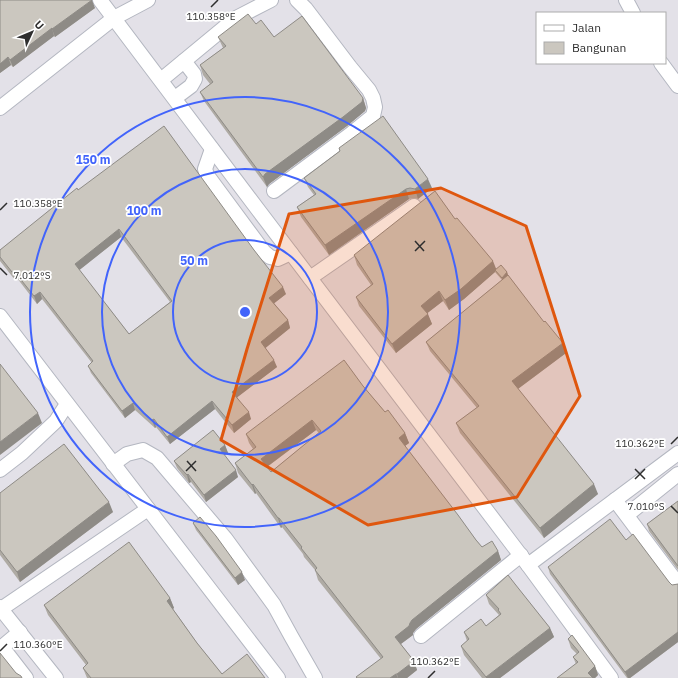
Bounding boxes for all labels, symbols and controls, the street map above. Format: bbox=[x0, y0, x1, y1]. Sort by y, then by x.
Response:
text: 110.358°E bbox=[186, 10, 236, 23]
north arrow bbox=[12, 12, 52, 52]
legend bbox=[536, 12, 666, 64]
text: U bbox=[32, 17, 47, 33]
text: Jalan bbox=[572, 20, 601, 35]
text: Bangunan bbox=[572, 40, 626, 55]
text: 150 m bbox=[75, 152, 111, 167]
text: 110.358°E bbox=[13, 197, 63, 210]
text: 100 m bbox=[126, 203, 162, 218]
text: 50 m bbox=[180, 253, 208, 268]
text: 7.012°S bbox=[13, 269, 51, 282]
centre of rings bbox=[238, 305, 252, 319]
text: 110.362°E bbox=[615, 437, 665, 450]
text: 7.010°S bbox=[627, 500, 665, 513]
text: 110.360°E bbox=[13, 638, 63, 651]
text: 110.362°E bbox=[410, 655, 460, 668]

